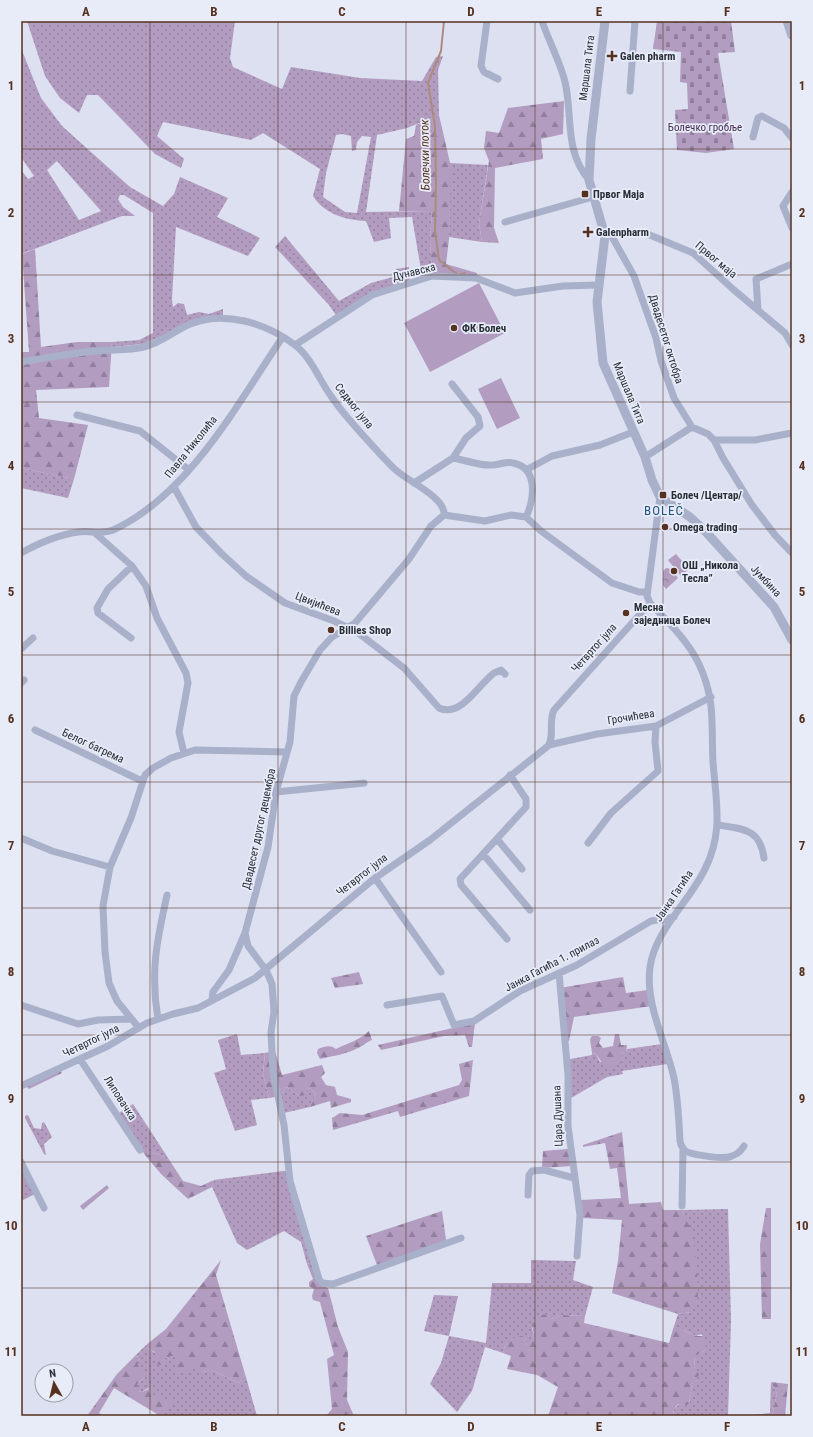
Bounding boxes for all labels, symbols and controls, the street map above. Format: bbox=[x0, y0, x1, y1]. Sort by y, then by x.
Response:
text: A bbox=[82, 4, 90, 19]
text: B bbox=[210, 4, 218, 19]
text: C bbox=[338, 4, 346, 19]
text: D bbox=[467, 4, 475, 19]
text: E bbox=[596, 4, 603, 19]
text: F bbox=[724, 4, 730, 19]
street label: Маршала Тита bbox=[577, 35, 597, 101]
place label: Galen pharm bbox=[620, 50, 675, 63]
marker: Galen pharm bbox=[607, 51, 617, 61]
text: 1 bbox=[8, 78, 14, 93]
text: 1 bbox=[799, 78, 805, 93]
water label: Болечки поток bbox=[417, 119, 433, 191]
park label: Болечко гробље bbox=[668, 121, 742, 134]
place label: Првог Маја bbox=[593, 188, 644, 201]
marker: Првог Маја bbox=[580, 189, 590, 199]
text: 2 bbox=[8, 205, 15, 220]
text: 2 bbox=[799, 205, 806, 220]
place label: Galenpharm bbox=[596, 226, 649, 239]
marker: Galenpharm bbox=[583, 227, 593, 237]
street label: Првог маја bbox=[693, 239, 739, 281]
street label: Дунавска bbox=[391, 260, 437, 284]
street label: Двадесетог октобра bbox=[646, 293, 686, 385]
place label: ФК Болеч bbox=[462, 322, 506, 335]
marker: ФК Болеч bbox=[449, 323, 459, 333]
text: 3 bbox=[8, 331, 14, 346]
text: 3 bbox=[799, 331, 805, 346]
street label: Маршала Тита bbox=[610, 360, 648, 426]
street label: Седмог јула bbox=[332, 381, 376, 431]
street label: Павла Николића bbox=[162, 413, 220, 481]
text: 4 bbox=[8, 458, 15, 473]
text: 4 bbox=[799, 458, 806, 473]
place label: Болеч /Центар/ bbox=[671, 489, 742, 502]
marker: Болеч /Центар/ bbox=[658, 490, 668, 500]
district label: BOLEČ bbox=[644, 503, 684, 518]
place label: Omega trading bbox=[673, 521, 738, 534]
marker: Omega trading bbox=[660, 522, 670, 532]
place label: ОШ „Никола Тесла” bbox=[682, 559, 738, 585]
street label: Јумбина bbox=[748, 562, 784, 600]
marker: ОШ „Никола Тесла” bbox=[669, 566, 679, 576]
text: 5 bbox=[8, 584, 15, 599]
text: 5 bbox=[799, 584, 806, 599]
street label: Цвијићева bbox=[293, 589, 343, 619]
place label: Месна заједница Болеч bbox=[634, 601, 710, 627]
marker: Месна заједница Болеч bbox=[621, 608, 631, 618]
street label: Четвртог јула bbox=[569, 621, 619, 675]
place label: Billies Shop bbox=[339, 624, 392, 637]
marker: Billies Shop bbox=[326, 625, 336, 635]
street label: Грочићева bbox=[607, 707, 655, 727]
text: 6 bbox=[8, 711, 15, 726]
text: 6 bbox=[799, 711, 806, 726]
street label: Белог багрема bbox=[60, 726, 126, 766]
street label: Двадесет другог децембра bbox=[240, 767, 278, 891]
text: 7 bbox=[8, 838, 15, 853]
text: 7 bbox=[799, 838, 806, 853]
street label: Четвртог јула bbox=[334, 851, 390, 899]
street label: Јанка Гагића bbox=[652, 868, 696, 924]
street label: Јанка Гагића 1. прилаз bbox=[503, 934, 601, 994]
text: 8 bbox=[8, 964, 14, 979]
text: 8 bbox=[799, 964, 805, 979]
street label: Четвртог јула bbox=[61, 1022, 121, 1060]
street label: Липовачка bbox=[101, 1073, 139, 1123]
street label: Цара Душана bbox=[550, 1085, 566, 1147]
text: 9 bbox=[8, 1091, 14, 1106]
text: 9 bbox=[799, 1091, 805, 1106]
text: 10 bbox=[4, 1218, 18, 1233]
text: 10 bbox=[795, 1218, 809, 1233]
text: 11 bbox=[4, 1344, 18, 1359]
text: 11 bbox=[795, 1344, 809, 1359]
north arrow bbox=[34, 1363, 74, 1403]
text: N bbox=[48, 1367, 57, 1380]
text: A bbox=[82, 1419, 90, 1434]
text: B bbox=[210, 1419, 218, 1434]
text: C bbox=[338, 1419, 346, 1434]
text: D bbox=[467, 1419, 475, 1434]
text: E bbox=[596, 1419, 603, 1434]
text: F bbox=[724, 1419, 730, 1434]

